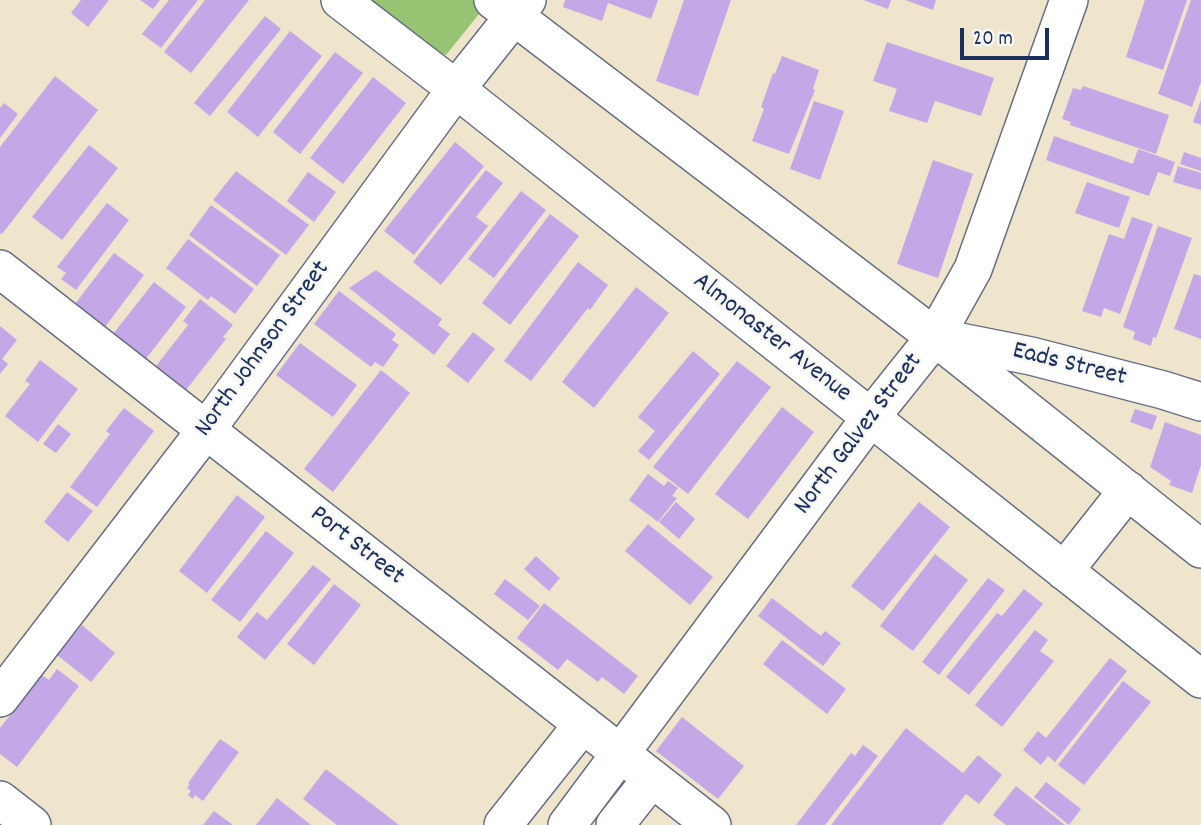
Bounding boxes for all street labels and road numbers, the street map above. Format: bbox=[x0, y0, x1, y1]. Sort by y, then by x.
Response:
street label: North Johnson Street bbox=[190, 256, 338, 444]
street label: Almonaster Avenue bbox=[685, 267, 857, 411]
street label: Eads Street bbox=[1009, 337, 1129, 395]
street label: North Galvez Street bbox=[789, 348, 931, 522]
street label: Port Street bbox=[302, 500, 410, 594]

